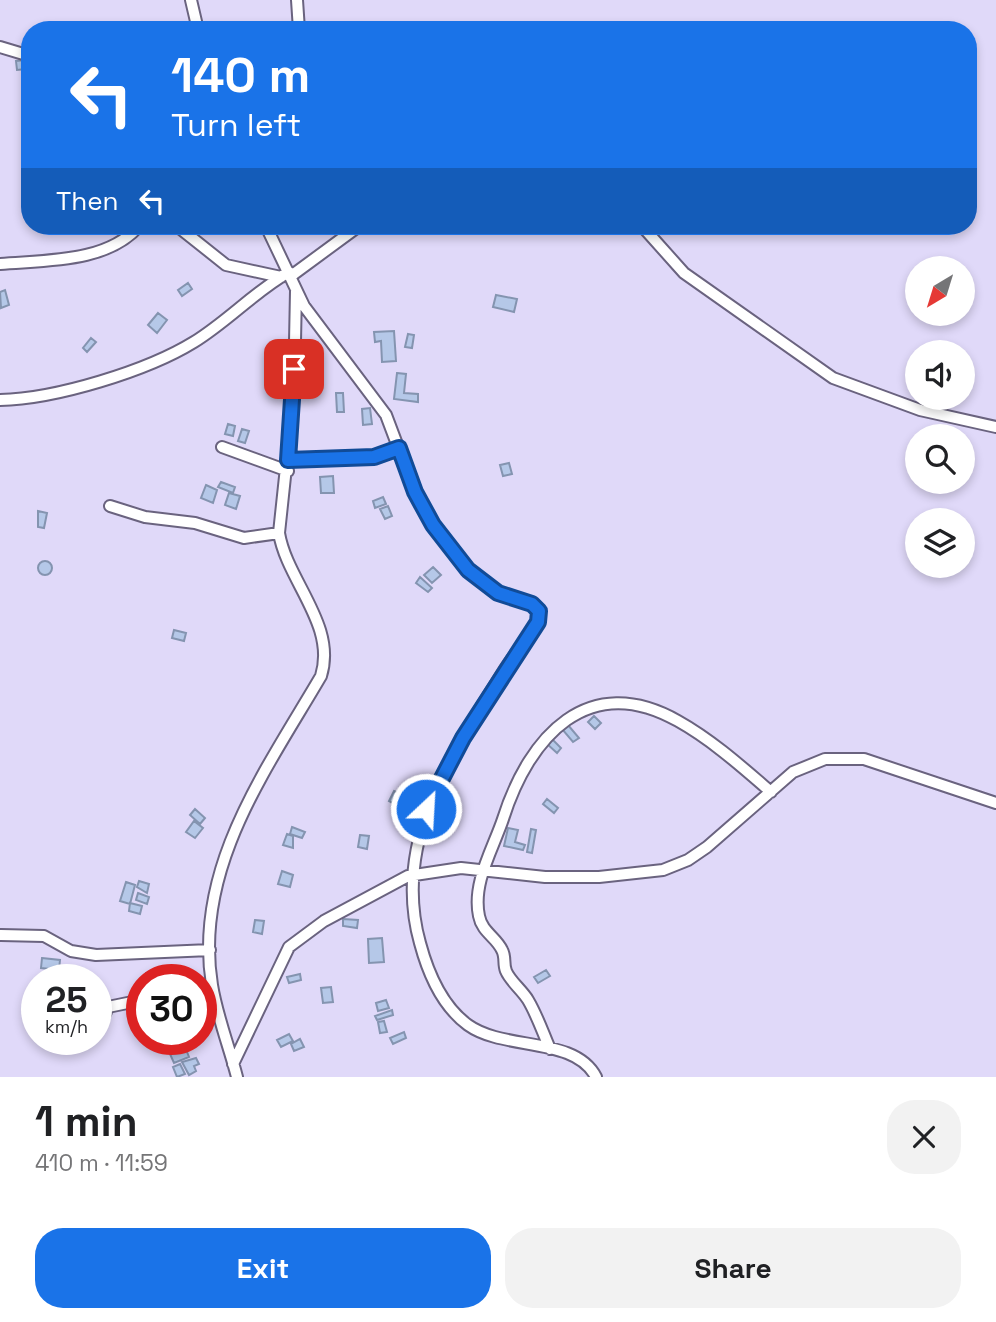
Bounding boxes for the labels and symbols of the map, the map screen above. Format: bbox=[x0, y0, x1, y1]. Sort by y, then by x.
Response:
north arrow bbox=[905, 256, 975, 326]
pin bbox=[264, 339, 324, 399]
position arrow bbox=[389, 772, 463, 846]
speed limit sign: 30 bbox=[126, 964, 217, 1055]

